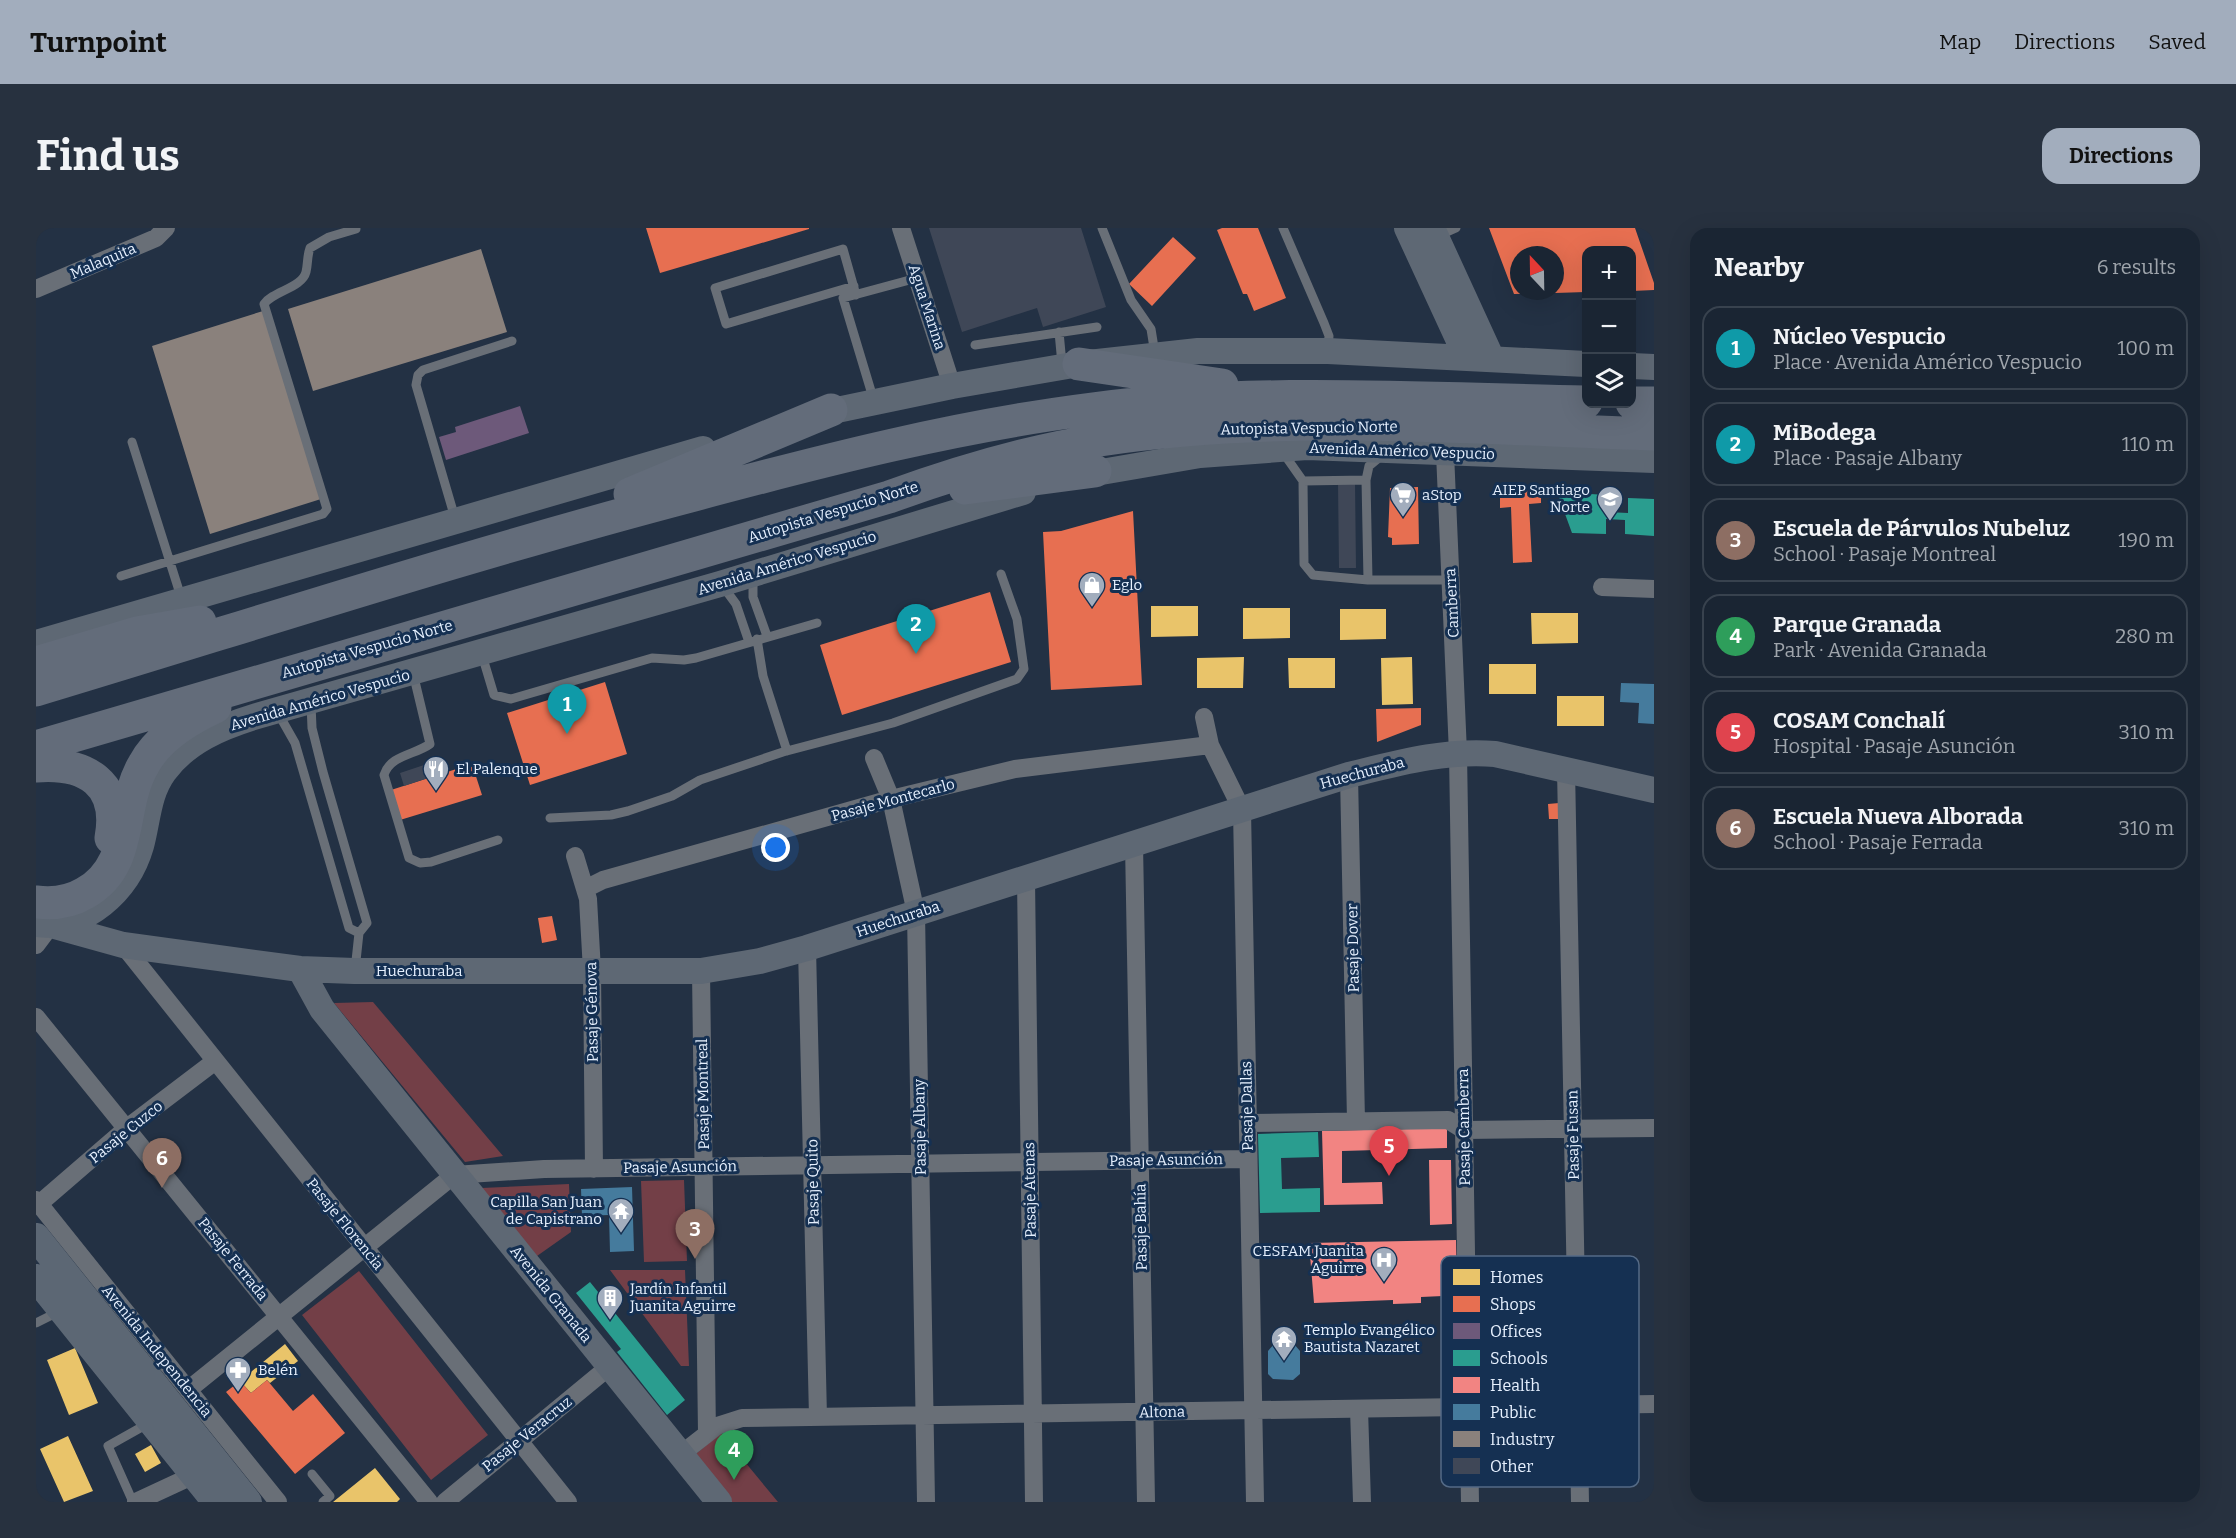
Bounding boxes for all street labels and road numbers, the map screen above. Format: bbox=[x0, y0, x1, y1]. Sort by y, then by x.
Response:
street label: Malaquita bbox=[67, 239, 139, 283]
street label: Agua Marina bbox=[905, 262, 949, 352]
street label: Autopista Vespucio Norte bbox=[1220, 417, 1398, 439]
street label: Avenida Américo Vespucio bbox=[1309, 439, 1495, 463]
street label: Autopista Vespucio Norte bbox=[746, 477, 920, 547]
street label: Avenida Américo Vespucio bbox=[695, 527, 879, 599]
street label: Camberra bbox=[1441, 568, 1463, 638]
street label: Autopista Vespucio Norte bbox=[279, 616, 455, 682]
street label: Avenida Américo Vespucio bbox=[228, 666, 412, 734]
street label: Huechuraba bbox=[1318, 753, 1406, 793]
street label: Pasaje Montecarlo bbox=[829, 775, 957, 825]
street label: Huechuraba bbox=[854, 897, 942, 941]
street label: Pasaje Dover bbox=[1343, 903, 1363, 993]
street label: Huechuraba bbox=[376, 962, 462, 980]
street label: Pasaje Génova bbox=[582, 962, 602, 1062]
street label: Pasaje Montreal bbox=[693, 1038, 713, 1150]
street label: Pasaje Dallas bbox=[1237, 1061, 1257, 1151]
street label: Pasaje Camberra bbox=[1454, 1068, 1474, 1186]
street label: Pasaje Albany bbox=[910, 1079, 930, 1175]
street label: Pasaje Fusan bbox=[1563, 1089, 1583, 1180]
street label: Pasaje Cuzco bbox=[86, 1097, 166, 1167]
street label: Pasaje Quito bbox=[803, 1139, 823, 1225]
street label: Pasaje Atenas bbox=[1020, 1142, 1040, 1238]
street label: Pasaje Asunción bbox=[1109, 1150, 1224, 1170]
street label: Pasaje Asunción bbox=[623, 1157, 738, 1177]
street label: Pasaje Florencia bbox=[303, 1175, 387, 1273]
street label: Pasaje Bahía bbox=[1131, 1183, 1151, 1271]
street label: Pasaje Ferrada bbox=[194, 1214, 272, 1304]
street label: Avenida Granada bbox=[506, 1242, 596, 1346]
street label: Avenida Independencia bbox=[98, 1281, 216, 1421]
street label: Pasaje Veracruz bbox=[479, 1392, 575, 1476]
street label: Altona bbox=[1139, 1403, 1185, 1421]

